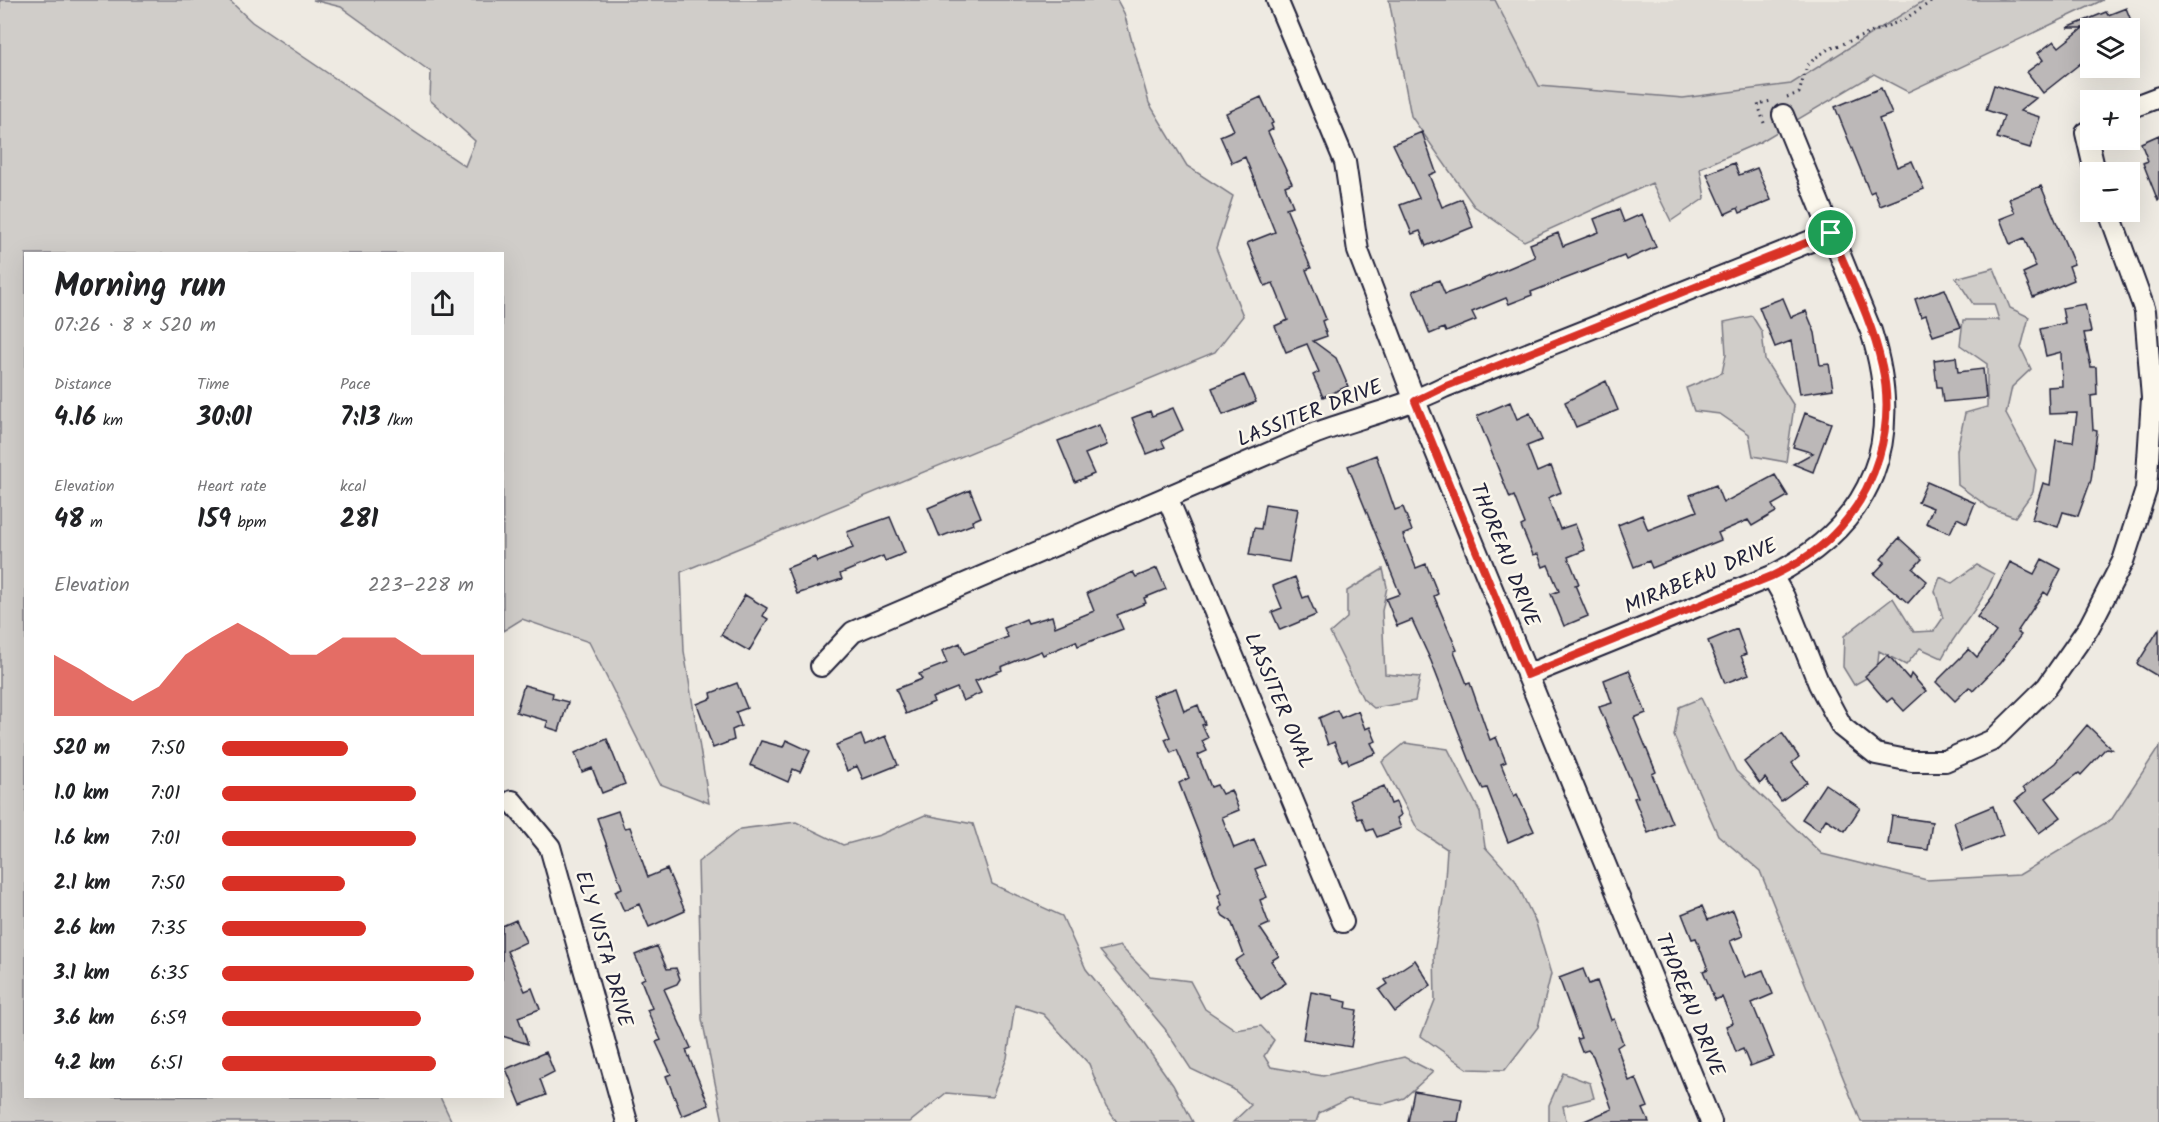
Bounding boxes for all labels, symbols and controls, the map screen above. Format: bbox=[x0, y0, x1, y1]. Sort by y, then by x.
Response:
map controls bbox=[2080, 18, 2140, 222]
button: layers bbox=[2080, 18, 2140, 78]
button: + bbox=[2080, 90, 2140, 150]
button: − bbox=[2080, 162, 2140, 222]
pin bbox=[1805, 207, 1856, 258]
icon: arrive bbox=[1814, 216, 1847, 249]
text: Morning run bbox=[54, 261, 226, 314]
button: share bbox=[411, 272, 474, 335]
text: 07:26 · 8 × 520 m bbox=[54, 310, 216, 342]
street label: LASSITER DRIVE bbox=[1233, 371, 1388, 457]
text: Distance bbox=[54, 372, 112, 397]
text: Time bbox=[197, 372, 229, 397]
text: Pace bbox=[340, 372, 371, 397]
text: 4.16 bbox=[54, 397, 96, 439]
text: 30:01 bbox=[197, 397, 252, 439]
text: 7:13 bbox=[340, 397, 381, 439]
text: km bbox=[96, 408, 123, 433]
text: /km bbox=[381, 408, 413, 433]
text: Elevation bbox=[54, 474, 115, 499]
text: Heart rate bbox=[197, 474, 267, 499]
text: kcal bbox=[340, 474, 366, 499]
street label: THOREAU DRIVE bbox=[1460, 478, 1548, 632]
text: 48 bbox=[54, 499, 84, 541]
text: 159 bbox=[197, 499, 231, 541]
text: 281 bbox=[340, 499, 378, 541]
text: m bbox=[84, 510, 103, 535]
text: bpm bbox=[231, 510, 266, 535]
street label: MIRABEAU DRIVE bbox=[1619, 530, 1783, 624]
text: Elevation bbox=[54, 570, 130, 602]
text: 223–228 m bbox=[368, 570, 474, 602]
street label: LASSITER OVAL bbox=[1234, 628, 1322, 774]
text: 520 m bbox=[54, 733, 110, 765]
text: 7:50 bbox=[150, 733, 185, 765]
text: 1.0 km bbox=[54, 778, 109, 810]
text: 7:01 bbox=[150, 778, 180, 810]
text: 1.6 km bbox=[54, 823, 110, 855]
text: 7:01 bbox=[150, 823, 180, 855]
street label: ELY VISTA DRIVE bbox=[565, 867, 641, 1032]
text: 2.1 km bbox=[54, 868, 110, 900]
text: 7:50 bbox=[150, 868, 185, 900]
text: 2.6 km bbox=[54, 913, 115, 945]
text: 7:35 bbox=[150, 913, 186, 945]
street label: THOREAU DRIVE bbox=[1645, 928, 1733, 1082]
text: 3.1 km bbox=[54, 958, 110, 990]
text: 6:35 bbox=[150, 958, 188, 990]
text: 3.6 km bbox=[54, 1003, 114, 1035]
text: 6:59 bbox=[150, 1003, 187, 1035]
text: 4.2 km bbox=[54, 1048, 115, 1080]
text: 6:51 bbox=[150, 1048, 183, 1080]

